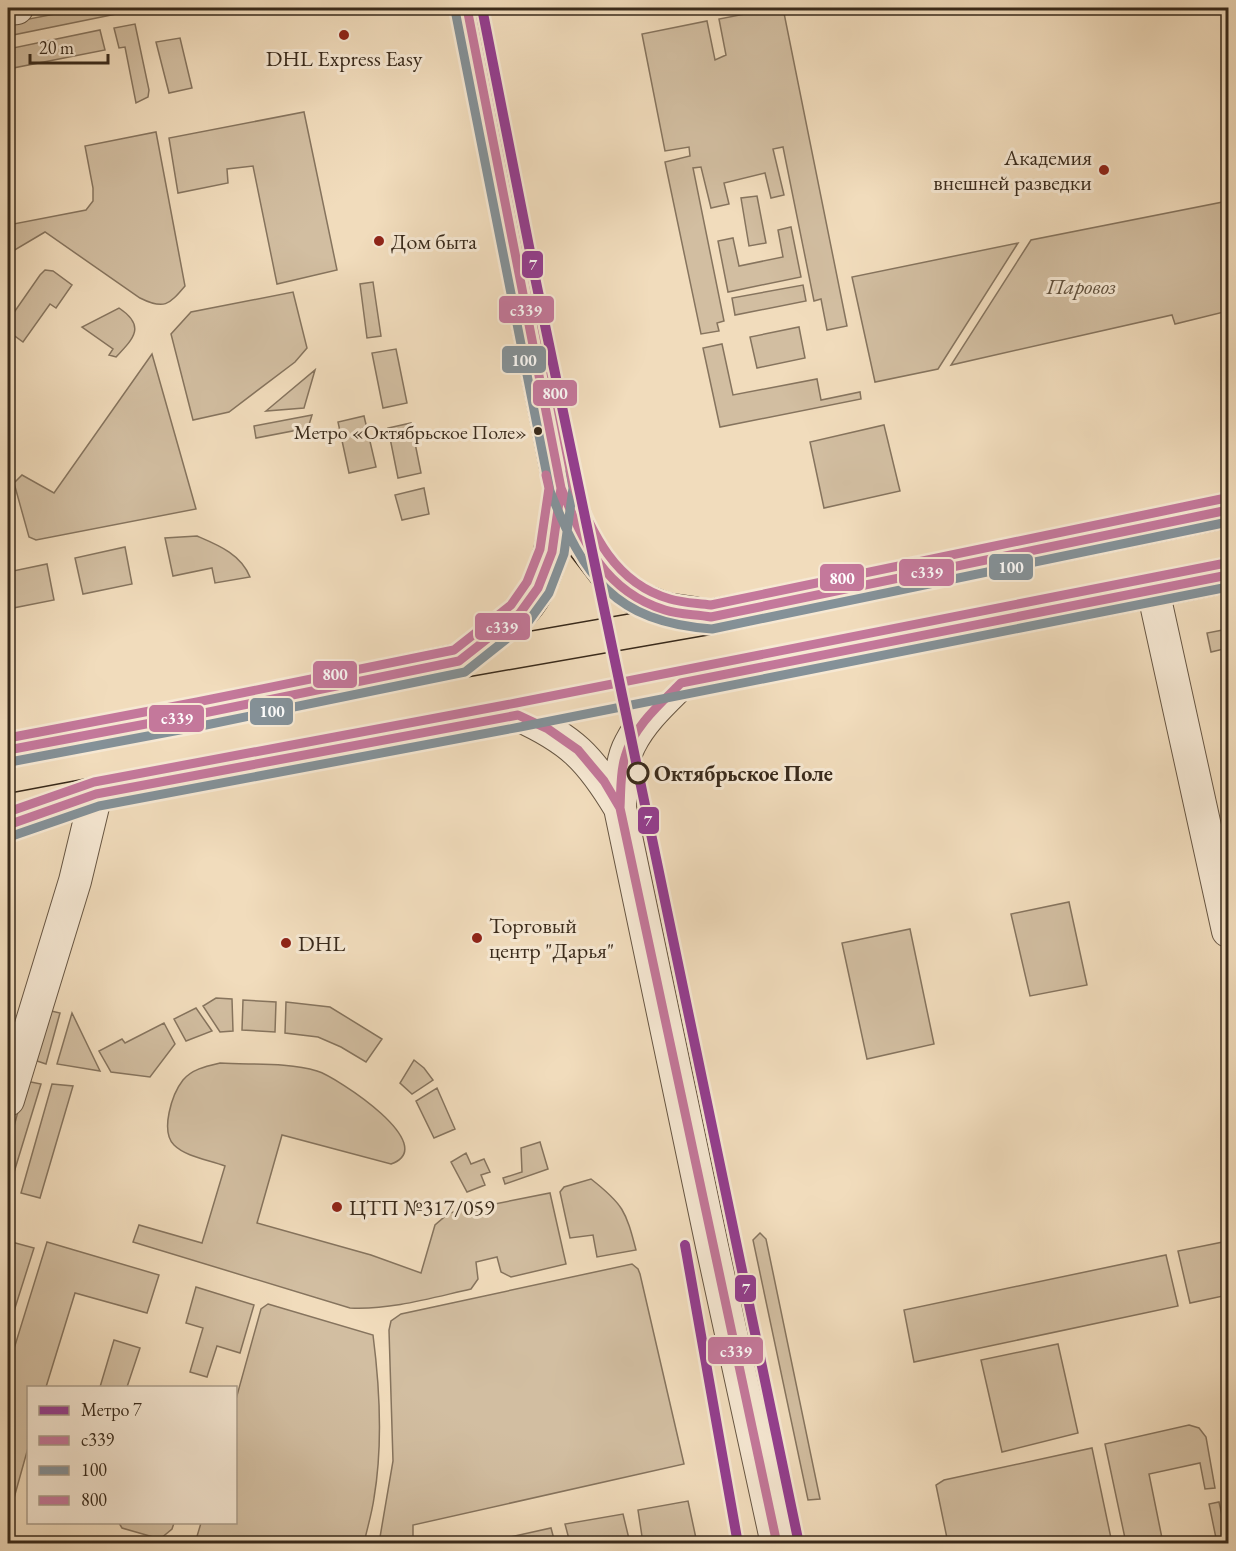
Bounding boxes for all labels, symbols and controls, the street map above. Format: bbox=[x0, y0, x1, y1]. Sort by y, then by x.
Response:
scale bar bbox=[30, 27, 108, 65]
marker: DHL Express Easy bbox=[337, 28, 351, 42]
text: 20 m bbox=[39, 36, 74, 59]
place label: DHL Express Easy bbox=[266, 44, 423, 73]
place label: Академия внешней разведки bbox=[933, 143, 1092, 197]
marker: Академия внешней разведки bbox=[1097, 163, 1111, 177]
place label: Дом быта bbox=[391, 227, 477, 256]
marker: Дом быта bbox=[372, 234, 386, 248]
line badge: 7 bbox=[521, 250, 544, 279]
text: 7 bbox=[529, 254, 538, 275]
park label: Паровоз bbox=[1045, 272, 1116, 301]
line badge: с339 bbox=[498, 295, 555, 324]
text: с339 bbox=[510, 300, 543, 321]
line badge: 100 bbox=[501, 345, 547, 374]
text: 100 bbox=[511, 350, 537, 371]
line badge: 800 bbox=[532, 379, 578, 407]
text: 800 bbox=[542, 383, 568, 404]
place label: Метро «Октябрьское Поле» bbox=[294, 419, 527, 445]
marker: Метро «Октябрьское Поле» bbox=[532, 425, 544, 437]
line badge: 100 bbox=[988, 553, 1034, 581]
text: 100 bbox=[998, 557, 1024, 578]
line badge: с339 bbox=[898, 558, 955, 587]
text: с339 bbox=[911, 562, 944, 583]
line badge: 800 bbox=[819, 563, 865, 592]
text: 800 bbox=[829, 568, 855, 589]
line badge: с339 bbox=[474, 612, 531, 641]
text: с339 bbox=[486, 617, 519, 638]
line badge: 800 bbox=[312, 660, 358, 689]
text: 800 bbox=[322, 664, 348, 685]
line badge: 100 bbox=[249, 697, 294, 726]
text: 100 bbox=[259, 701, 285, 722]
line badge: с339 bbox=[148, 704, 205, 733]
text: с339 bbox=[161, 708, 194, 729]
place label: Октябрьское Поле bbox=[654, 759, 833, 788]
marker: Октябрьское Поле bbox=[627, 762, 649, 784]
line badge: 7 bbox=[637, 806, 660, 835]
text: 7 bbox=[644, 810, 653, 831]
place label: Торговый центр "Дарья" bbox=[489, 911, 614, 965]
place label: DHL bbox=[298, 929, 345, 958]
marker: Торговый центр "Дарья" bbox=[470, 931, 484, 945]
marker: DHL bbox=[279, 936, 293, 950]
place label: ЦТП №317/059 bbox=[349, 1193, 495, 1222]
marker: ЦТП №317/059 bbox=[330, 1200, 344, 1214]
line badge: 7 bbox=[734, 1274, 757, 1303]
text: 7 bbox=[742, 1278, 751, 1299]
line badge: с339 bbox=[707, 1336, 764, 1365]
text: с339 bbox=[720, 1341, 753, 1362]
legend bbox=[27, 1386, 237, 1524]
text: Метро 7 bbox=[81, 1398, 142, 1421]
text: с339 bbox=[81, 1428, 115, 1451]
text: 100 bbox=[81, 1458, 107, 1481]
text: 800 bbox=[81, 1488, 107, 1511]

